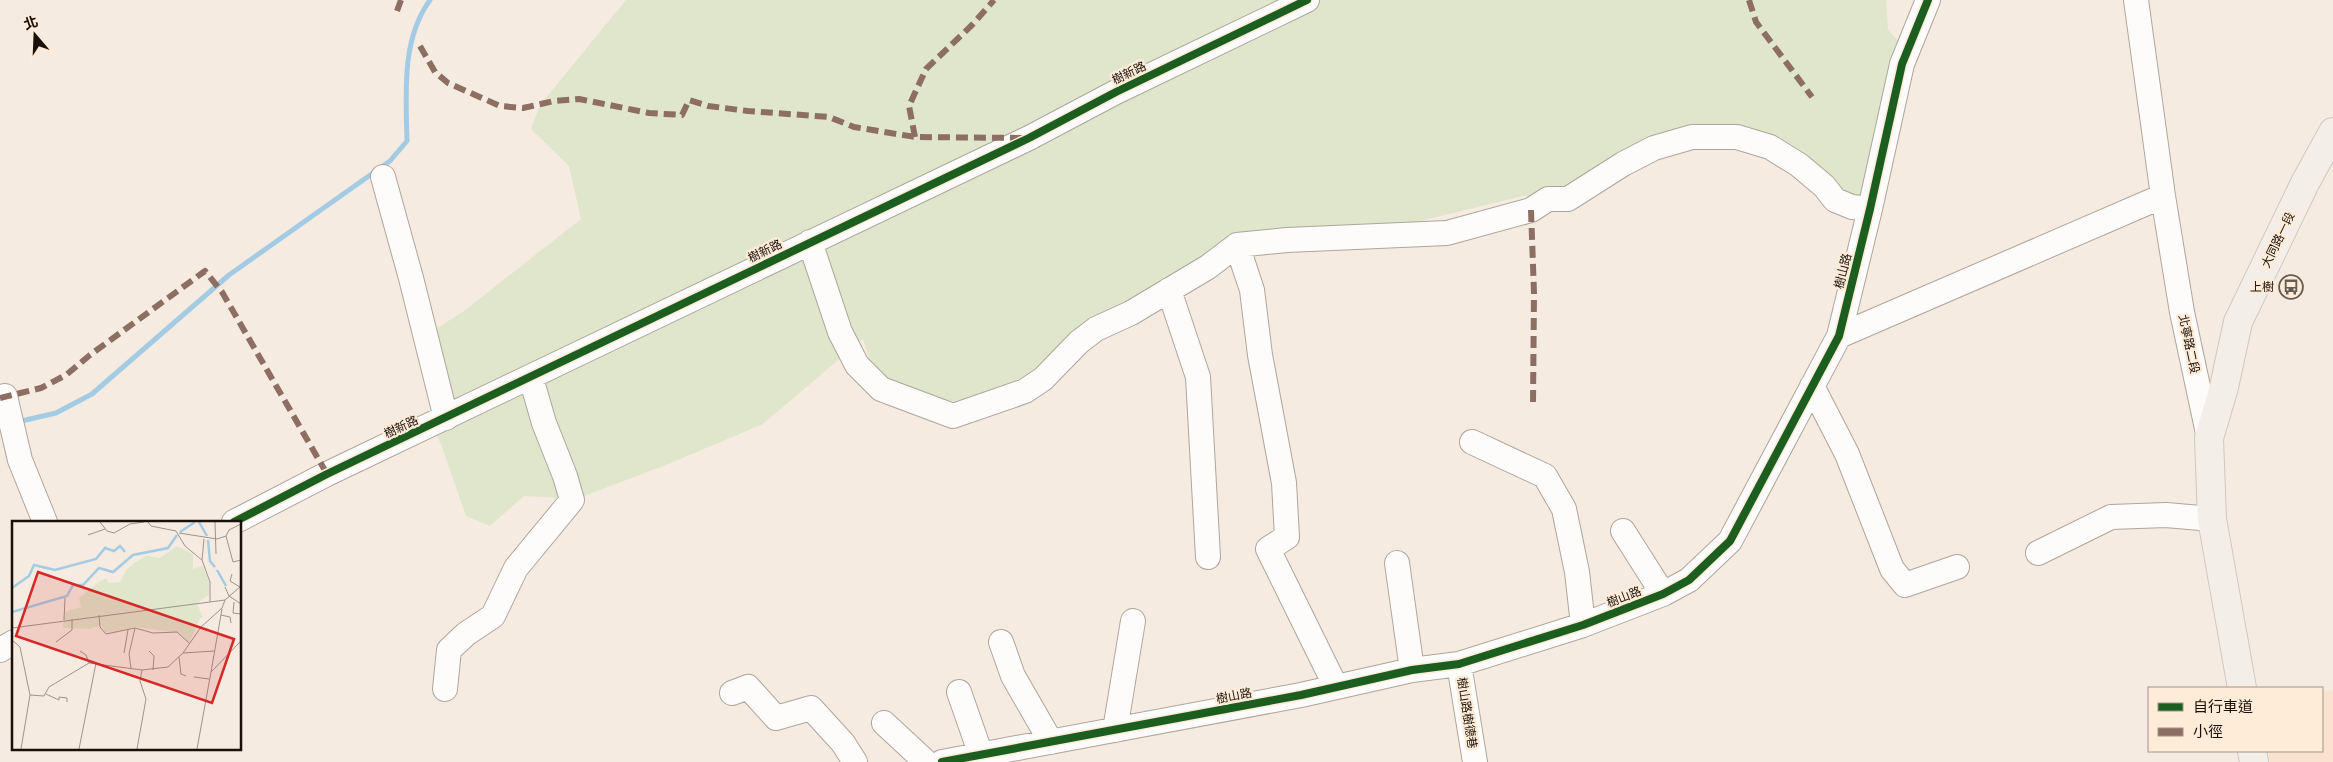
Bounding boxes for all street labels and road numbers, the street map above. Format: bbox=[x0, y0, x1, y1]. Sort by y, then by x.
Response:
street label: 樹新路 bbox=[1109, 58, 1149, 88]
street label: 大同路一段 bbox=[2258, 210, 2298, 270]
street label: 樹新路 bbox=[745, 236, 785, 266]
street label: 樹山路 bbox=[1831, 252, 1855, 290]
street label: 北寧路二段 bbox=[2175, 313, 2203, 375]
street label: 樹新路 bbox=[381, 412, 421, 442]
street label: 樹山路 bbox=[1604, 583, 1644, 611]
street label: 樹山路樹德巷 bbox=[1453, 676, 1481, 750]
street label: 樹山路 bbox=[1215, 685, 1253, 707]

